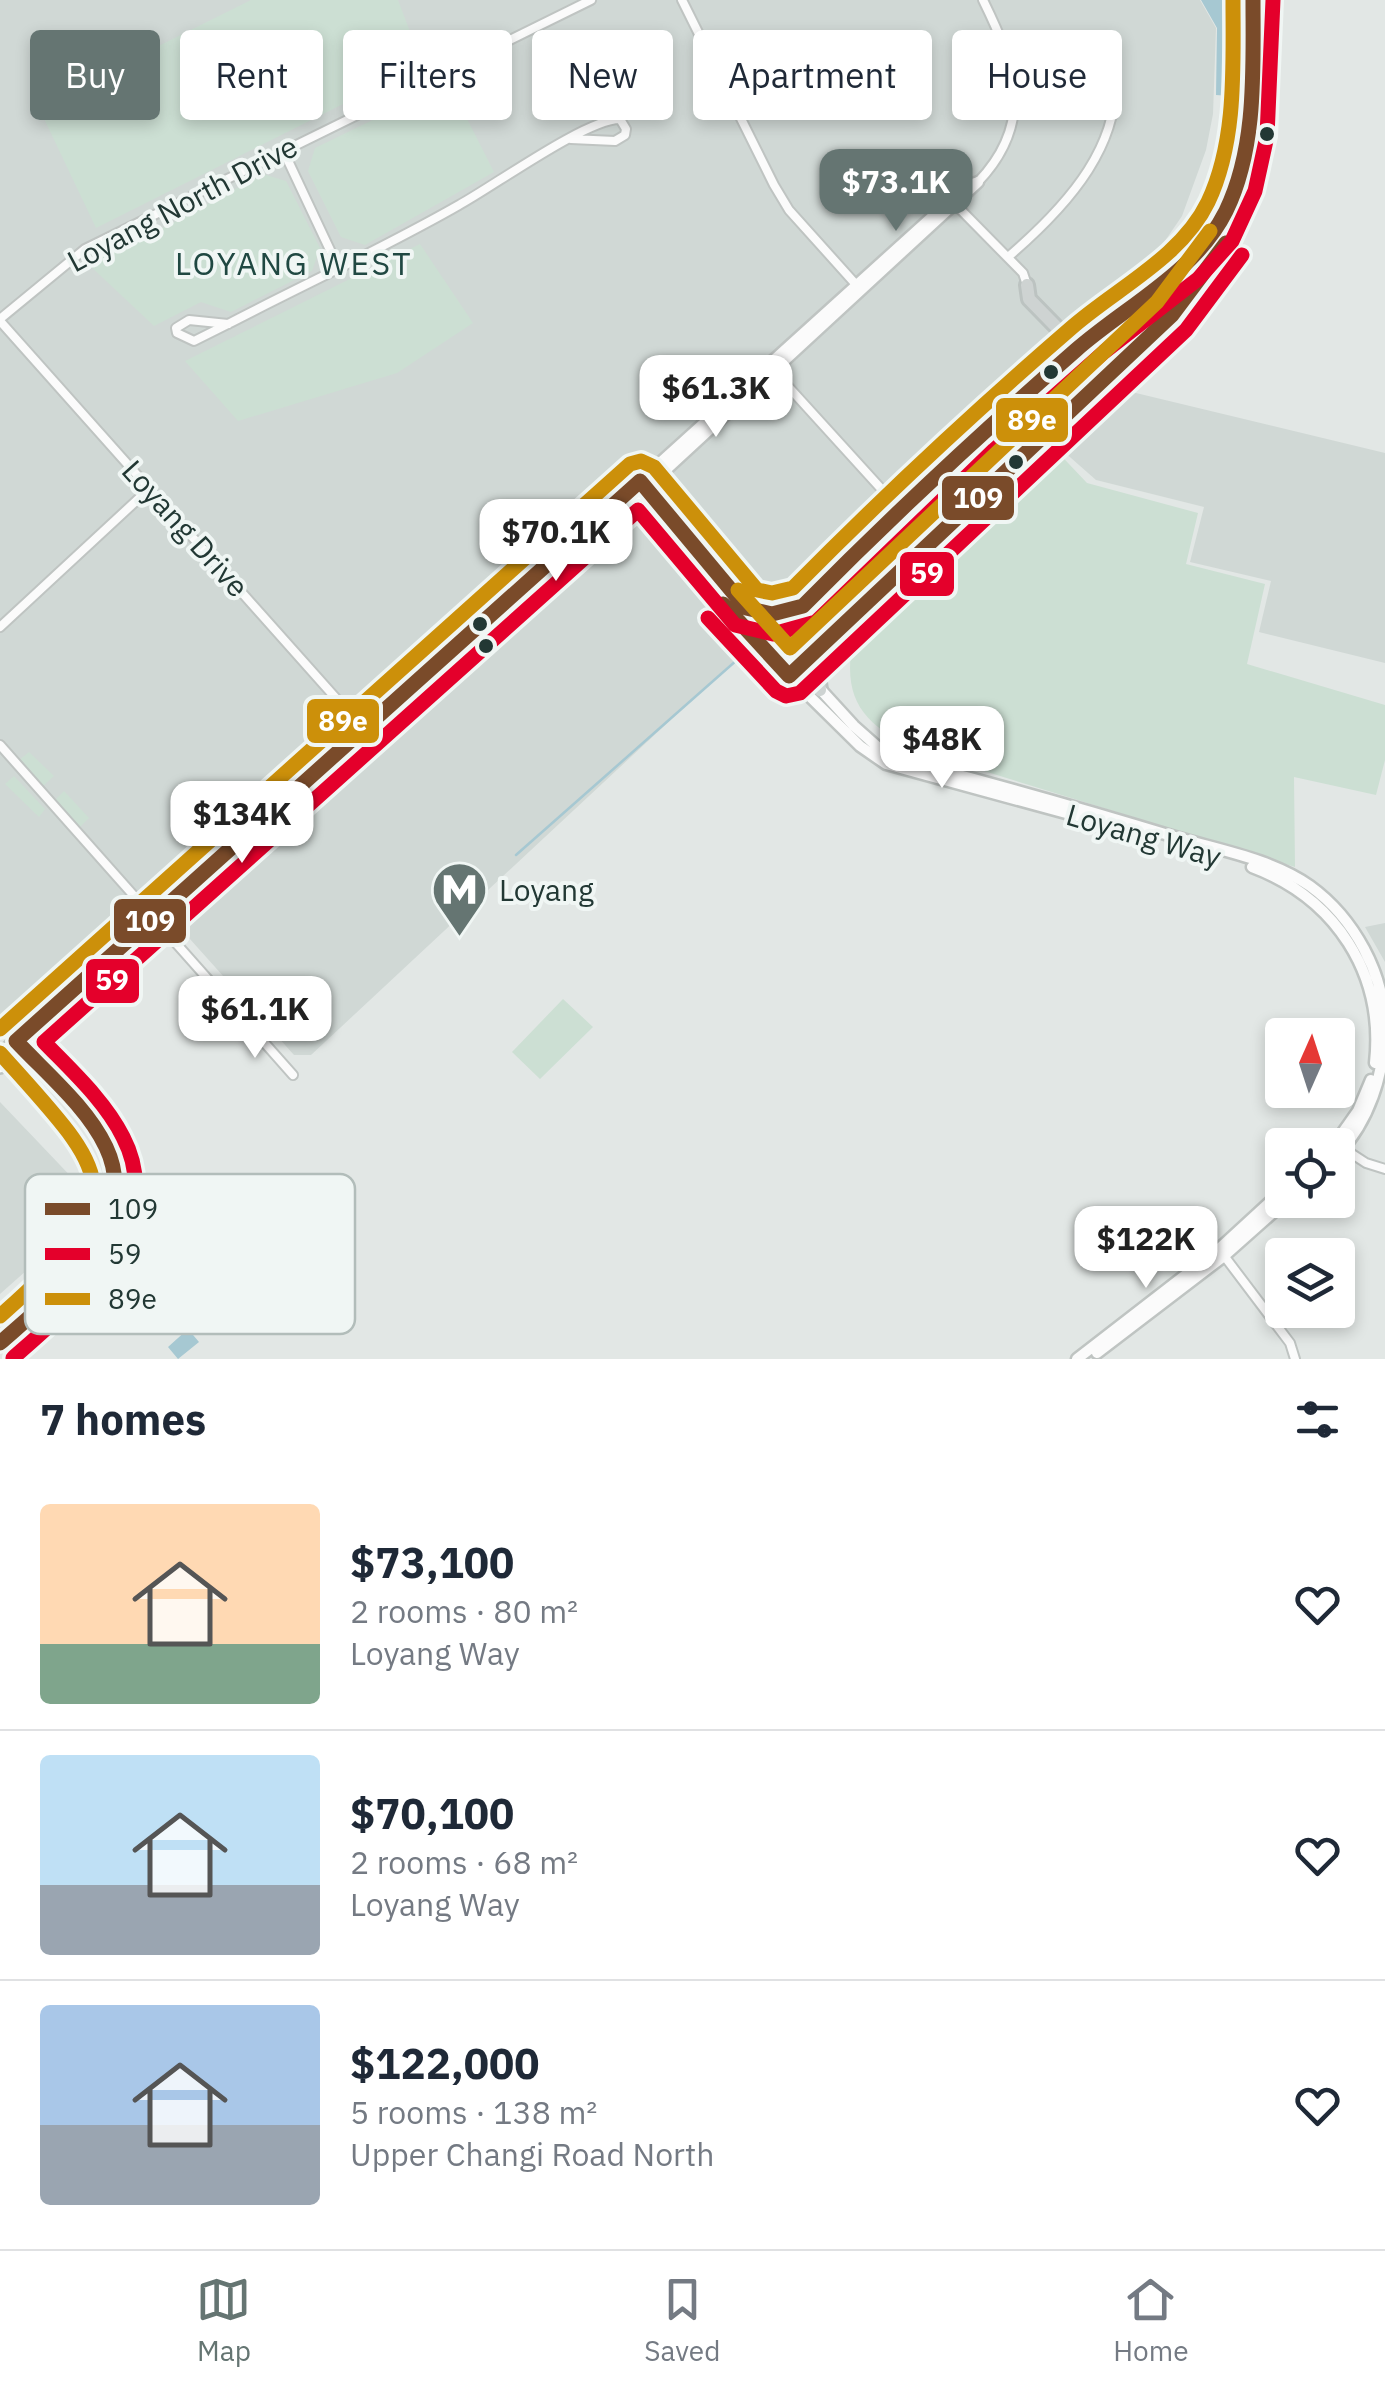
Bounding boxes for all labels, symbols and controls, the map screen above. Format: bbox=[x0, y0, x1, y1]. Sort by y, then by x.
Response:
chip: Buy bbox=[30, 30, 160, 120]
chip: Rent bbox=[180, 30, 323, 120]
chip: Filters bbox=[343, 30, 512, 120]
chip: New bbox=[532, 30, 673, 120]
chip: Apartment bbox=[693, 30, 932, 120]
chip: House bbox=[952, 30, 1122, 120]
unlabelled marker bbox=[1257, 124, 1277, 144]
street label: Loyang North Drive bbox=[60, 126, 304, 280]
pin: $73.1K bbox=[815, 149, 977, 234]
text: $73.1K bbox=[841, 160, 951, 202]
district label: LOYANG WEST bbox=[175, 242, 413, 284]
pin: $61.3K bbox=[635, 355, 797, 440]
unlabelled marker bbox=[1041, 362, 1061, 382]
text: $61.3K bbox=[661, 366, 771, 408]
line badge: 89e bbox=[994, 396, 1070, 444]
text: 89e bbox=[1007, 401, 1057, 438]
street label: Loyang Drive bbox=[114, 451, 258, 605]
unlabelled marker bbox=[1006, 452, 1026, 472]
line badge: 109 bbox=[940, 474, 1016, 522]
text: 109 bbox=[953, 479, 1003, 516]
pin: $70.1K bbox=[475, 499, 637, 584]
text: $70.1K bbox=[501, 510, 611, 552]
line badge: 59 bbox=[898, 550, 956, 598]
text: 59 bbox=[910, 554, 944, 591]
unlabelled marker bbox=[470, 614, 490, 634]
unlabelled marker bbox=[476, 636, 496, 656]
line badge: 89e bbox=[305, 697, 381, 745]
text: 89e bbox=[318, 702, 368, 739]
pin: $48K bbox=[883, 706, 1001, 791]
text: $48K bbox=[902, 717, 982, 759]
pin: $134K bbox=[172, 781, 312, 866]
text: $134K bbox=[192, 792, 292, 834]
street label: Loyang Way bbox=[1062, 794, 1226, 876]
metro station icon: Loyang bbox=[430, 859, 490, 938]
place label: Loyang bbox=[499, 870, 594, 909]
line badge: 109 bbox=[112, 897, 188, 945]
text: 109 bbox=[125, 902, 175, 939]
line badge: 59 bbox=[84, 957, 141, 1005]
text: 59 bbox=[95, 961, 129, 998]
pin: $61.1K bbox=[174, 976, 336, 1061]
text: $61.1K bbox=[200, 987, 310, 1029]
north arrow bbox=[1265, 1018, 1355, 1108]
map controls bbox=[1265, 1018, 1355, 1328]
button: locate bbox=[1265, 1128, 1355, 1218]
legend bbox=[25, 1174, 355, 1334]
text: 109 bbox=[108, 1190, 158, 1227]
pin: $122K bbox=[1076, 1206, 1216, 1291]
text: $122K bbox=[1096, 1217, 1196, 1259]
text: 59 bbox=[108, 1235, 142, 1272]
button: layers bbox=[1265, 1238, 1355, 1328]
text: 89e bbox=[108, 1280, 157, 1317]
text: 7 homes bbox=[40, 1392, 206, 1447]
icon: filters bbox=[1290, 1392, 1345, 1447]
text: $73,100 bbox=[350, 1535, 514, 1590]
icon: home bbox=[120, 1544, 240, 1664]
icon: heart bbox=[1290, 1577, 1345, 1632]
text: 2 rooms · 80 m² bbox=[350, 1590, 578, 1632]
text: Loyang Way bbox=[350, 1632, 520, 1674]
text: $70,100 bbox=[350, 1786, 514, 1841]
icon: home bbox=[120, 1795, 240, 1915]
icon: heart bbox=[1290, 1828, 1345, 1883]
text: 2 rooms · 68 m² bbox=[350, 1841, 578, 1883]
text: Loyang Way bbox=[350, 1883, 520, 1925]
text: $122,000 bbox=[350, 2036, 539, 2091]
icon: home bbox=[120, 2045, 240, 2165]
icon: heart bbox=[1290, 2078, 1345, 2133]
text: 5 rooms · 138 m² bbox=[350, 2091, 597, 2133]
text: Upper Changi Road North bbox=[350, 2133, 714, 2175]
tab: Map bbox=[196, 2272, 251, 2369]
tab: Saved bbox=[644, 2272, 720, 2369]
tab: Home bbox=[1113, 2272, 1189, 2369]

